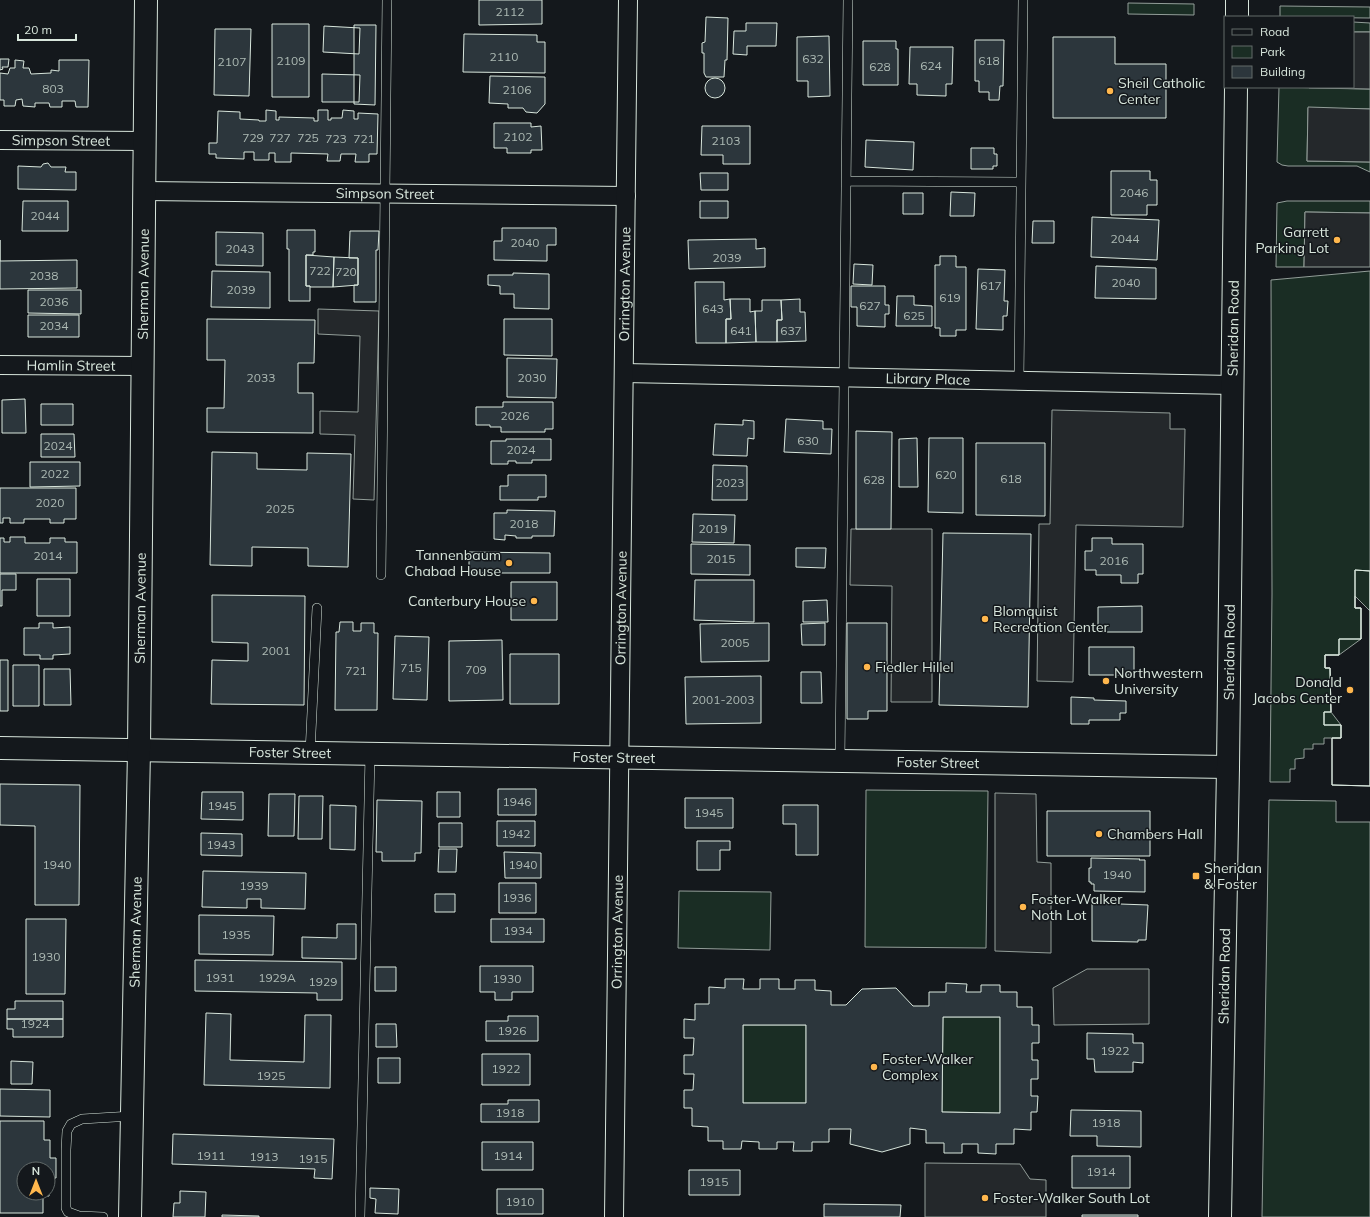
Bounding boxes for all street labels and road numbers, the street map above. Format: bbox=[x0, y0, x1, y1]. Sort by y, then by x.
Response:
street label: Simpson Street bbox=[12, 131, 110, 150]
street label: Simpson Street bbox=[336, 184, 434, 203]
street label: Orrington Avenue bbox=[615, 227, 634, 341]
street label: Sherman Avenue bbox=[134, 228, 153, 340]
street label: Sheridan Road bbox=[1224, 280, 1243, 376]
street label: Hamlin Street bbox=[27, 356, 116, 375]
street label: Library Place bbox=[885, 369, 970, 389]
street label: Orrington Avenue bbox=[611, 551, 631, 665]
street label: Sherman Avenue bbox=[131, 552, 150, 664]
street label: Sheridan Road bbox=[1220, 604, 1239, 700]
street label: Foster Street bbox=[249, 743, 331, 762]
street label: Foster Street bbox=[573, 748, 655, 767]
street label: Foster Street bbox=[897, 753, 979, 772]
street label: Orrington Avenue bbox=[608, 875, 627, 989]
street label: Sherman Avenue bbox=[125, 876, 146, 988]
street label: Sheridan Road bbox=[1214, 928, 1234, 1024]

